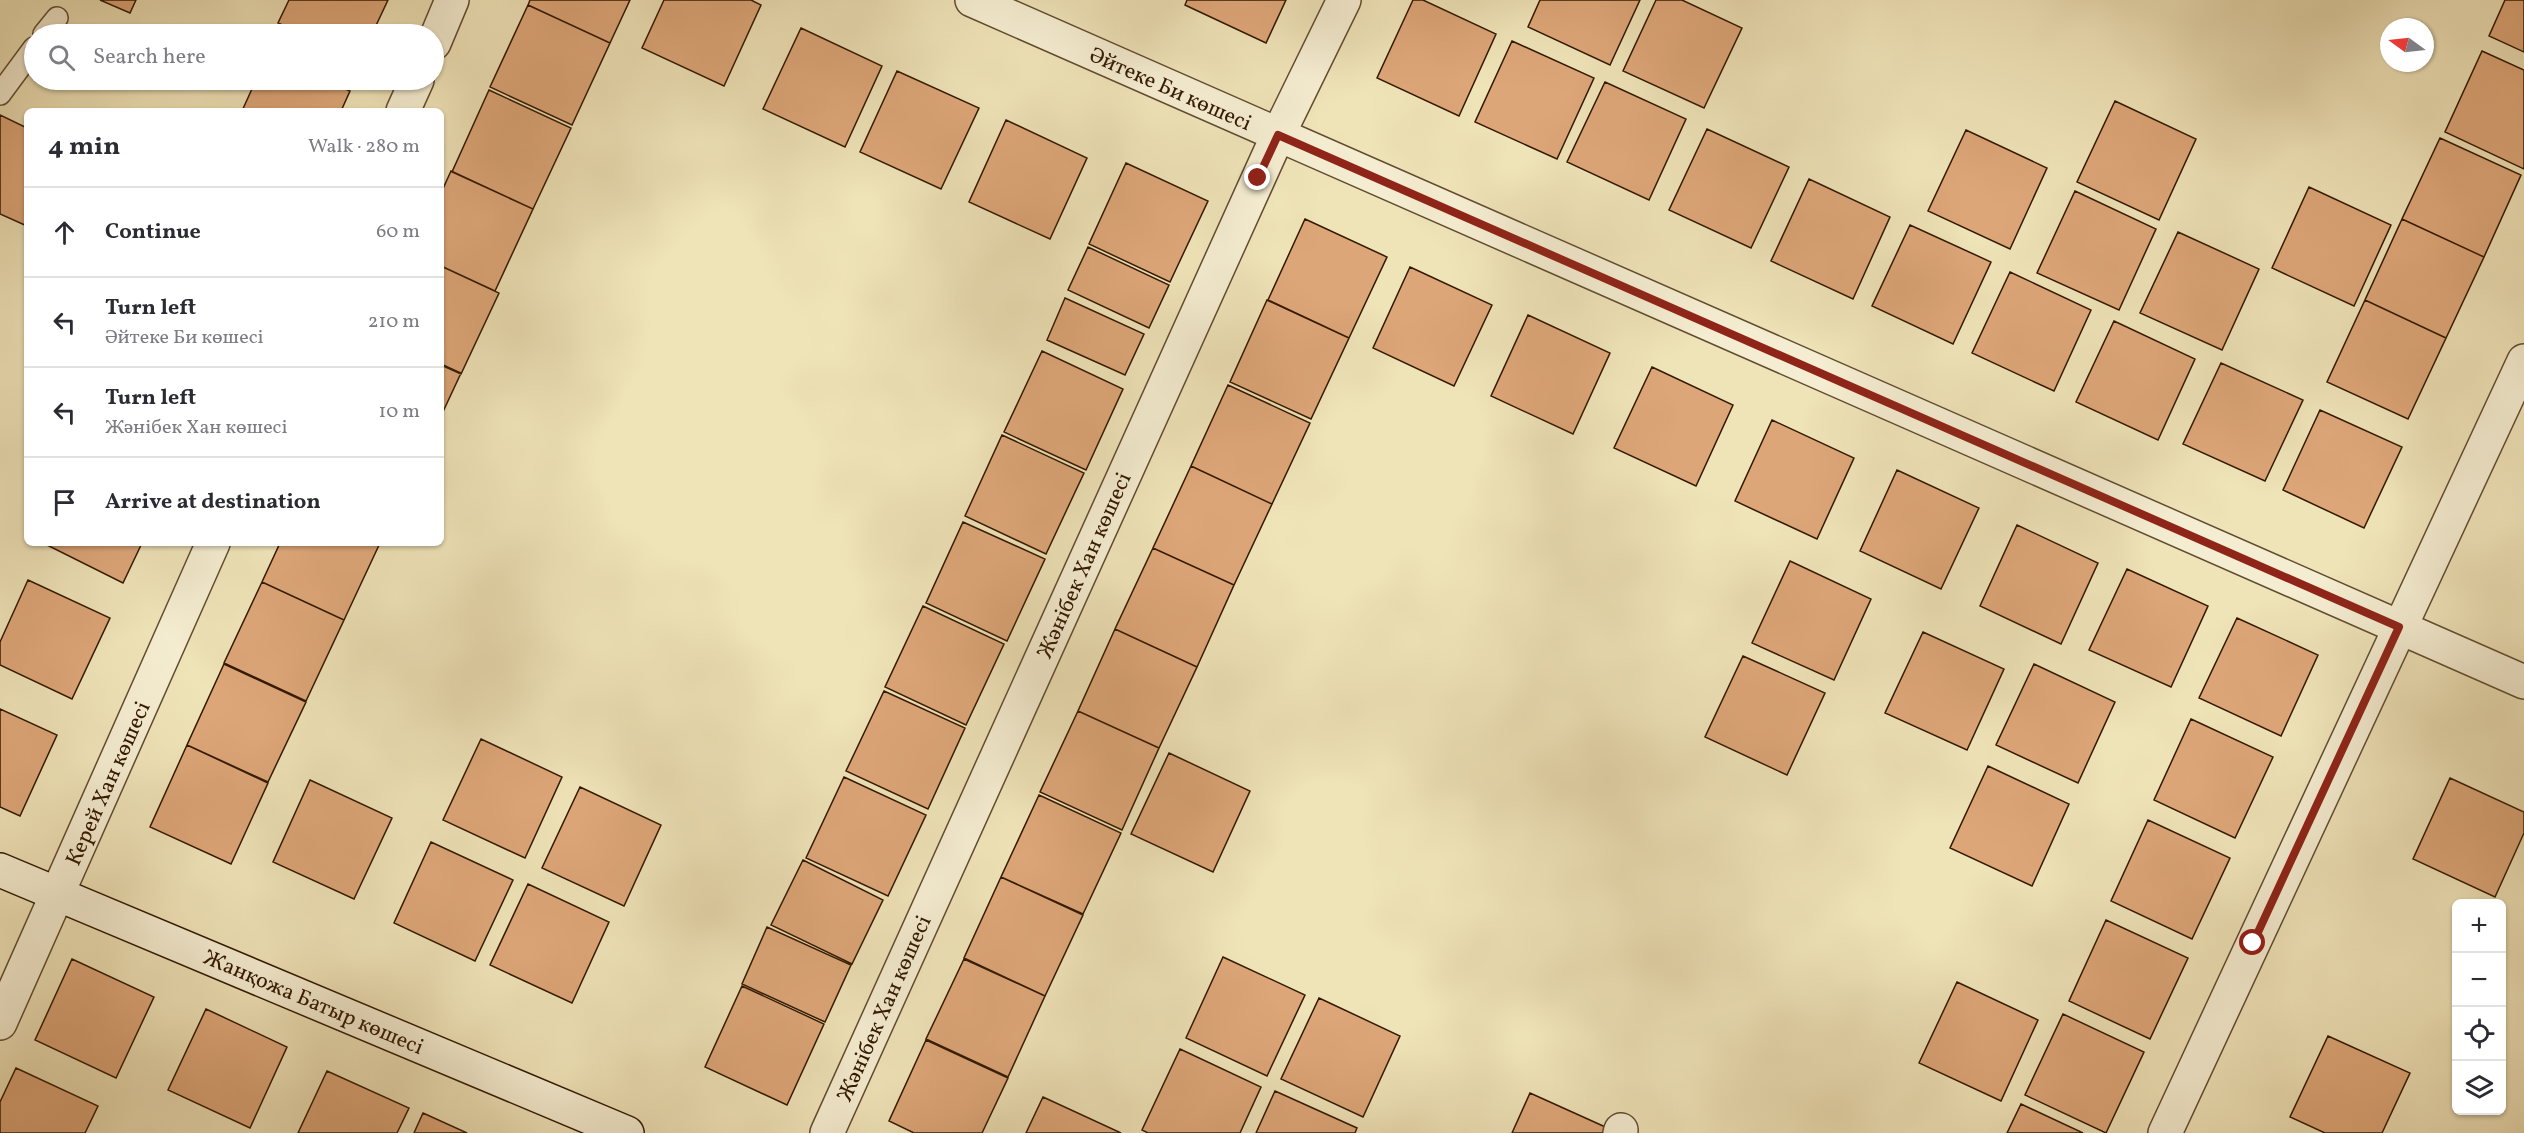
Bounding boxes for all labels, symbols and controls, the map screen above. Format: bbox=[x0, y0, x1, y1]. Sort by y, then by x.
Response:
north arrow bbox=[2380, 18, 2434, 72]
search box bbox=[24, 24, 444, 90]
icon: search bbox=[45, 41, 78, 74]
street label: Әйтеке Би көшесі bbox=[1084, 41, 1256, 140]
text: Search here bbox=[93, 42, 206, 73]
text: 4 min bbox=[48, 129, 120, 165]
text: Walk · 280 m bbox=[308, 133, 420, 161]
route end bbox=[1244, 164, 1270, 190]
icon: ahead bbox=[48, 216, 81, 249]
text: Continue bbox=[105, 217, 201, 248]
text: 60 m bbox=[376, 218, 420, 246]
text: Turn left bbox=[105, 293, 196, 324]
icon: left bbox=[48, 306, 81, 339]
text: 210 m bbox=[368, 308, 420, 336]
text: Әйтеке Би көшесі bbox=[105, 324, 264, 352]
text: Turn left bbox=[105, 383, 196, 414]
icon: left bbox=[48, 396, 81, 429]
text: 10 m bbox=[379, 398, 420, 426]
text: Жәнібек Хан көшесі bbox=[105, 414, 288, 442]
street label: Жәнібек Хан көшесі bbox=[1030, 468, 1140, 664]
icon: arrive bbox=[48, 486, 81, 519]
text: Arrive at destination bbox=[105, 487, 321, 518]
street label: Керей Хан көшесі bbox=[59, 697, 159, 871]
map controls bbox=[2452, 899, 2506, 1115]
button: + bbox=[2452, 899, 2506, 953]
street label: Жәнібек Хан көшесі bbox=[830, 911, 940, 1107]
route start bbox=[2239, 929, 2265, 955]
street label: Жанқожа Батыр көшесі bbox=[198, 943, 428, 1064]
button: − bbox=[2452, 953, 2506, 1007]
button: locate bbox=[2452, 1007, 2506, 1061]
button: layers bbox=[2452, 1061, 2506, 1115]

